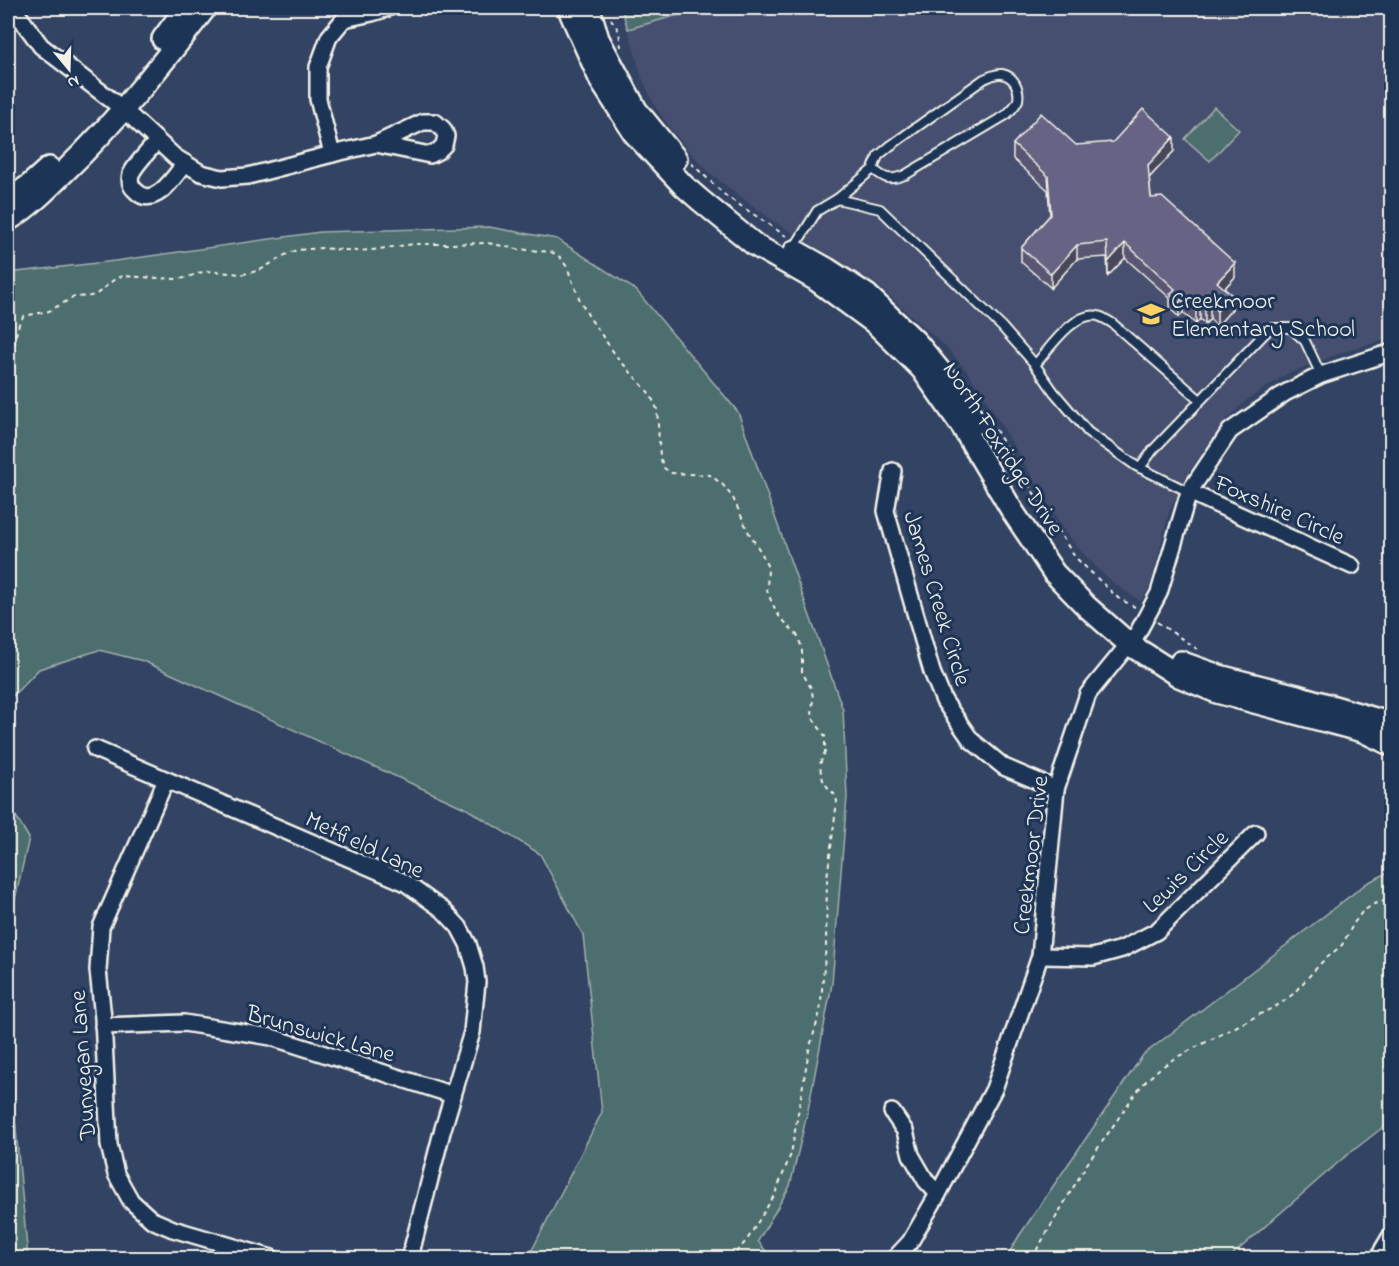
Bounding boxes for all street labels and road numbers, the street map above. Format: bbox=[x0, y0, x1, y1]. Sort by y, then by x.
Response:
street label: North Foxridge Drive bbox=[932, 355, 1071, 543]
street label: Foxshire Circle bbox=[1207, 467, 1350, 556]
street label: James Creek Circle bbox=[892, 507, 979, 691]
street label: Creekmoor Drive bbox=[1005, 774, 1060, 937]
street label: Metfield Lane bbox=[299, 803, 429, 889]
street label: Lewis Circle bbox=[1136, 822, 1238, 923]
street label: Dunvegan Lane bbox=[62, 989, 107, 1142]
street label: Brunswick Lane bbox=[241, 997, 399, 1073]

